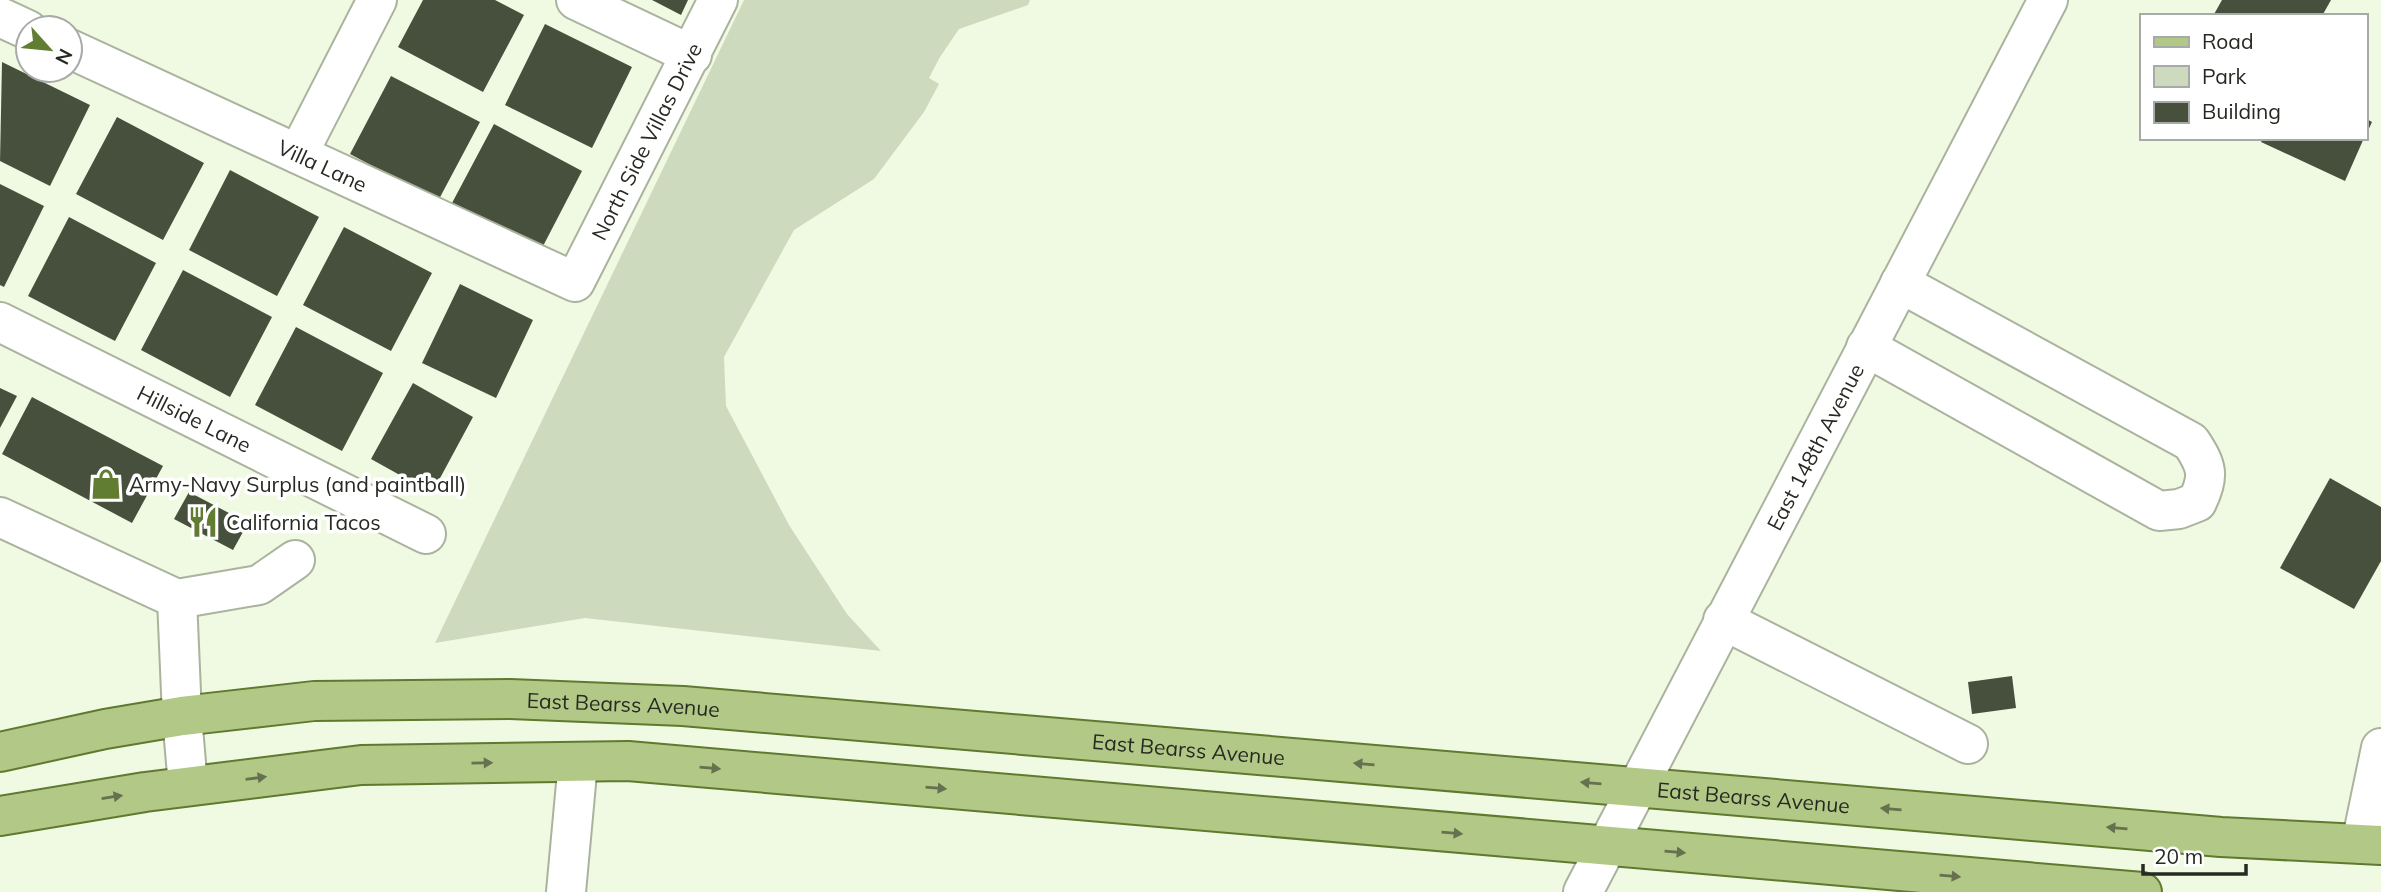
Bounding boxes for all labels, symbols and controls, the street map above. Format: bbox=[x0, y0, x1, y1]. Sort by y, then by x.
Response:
north arrow bbox=[14, 14, 84, 84]
legend bbox=[2140, 14, 2367, 140]
text: Road bbox=[2202, 28, 2253, 54]
street label: North Side Villas Drive bbox=[586, 38, 707, 244]
text: N bbox=[50, 45, 78, 69]
text: Park bbox=[2202, 63, 2246, 89]
text: Building bbox=[2202, 98, 2281, 124]
street label: Villa Lane bbox=[274, 134, 371, 197]
street label: East 148th Avenue bbox=[1761, 359, 1869, 535]
street label: Hillside Lane bbox=[133, 379, 256, 458]
shop icon: Army-Navy Surplus (and paintball) bbox=[89, 467, 123, 501]
place label: Army-Navy Surplus (and paintball) bbox=[129, 471, 466, 497]
restaurant icon: California Tacos bbox=[186, 505, 220, 539]
place label: California Tacos bbox=[226, 509, 381, 535]
street label: East Bearss Avenue bbox=[526, 687, 721, 722]
street label: East Bearss Avenue bbox=[1091, 728, 1286, 770]
one-way arrow bbox=[472, 757, 494, 769]
one-way arrow bbox=[1353, 758, 1375, 769]
one-way arrow bbox=[699, 763, 721, 774]
one-way arrow bbox=[245, 772, 267, 783]
street label: East Bearss Avenue bbox=[1656, 776, 1851, 818]
one-way arrow bbox=[1580, 777, 1602, 788]
one-way arrow bbox=[925, 783, 947, 794]
one-way arrow bbox=[101, 791, 123, 802]
one-way arrow bbox=[1879, 803, 1901, 814]
one-way arrow bbox=[2106, 822, 2128, 833]
one-way arrow bbox=[1441, 828, 1463, 839]
scale bar bbox=[2143, 832, 2246, 876]
text: 20 m bbox=[2154, 843, 2203, 869]
one-way arrow bbox=[1664, 847, 1686, 858]
one-way arrow bbox=[1939, 871, 1961, 882]

